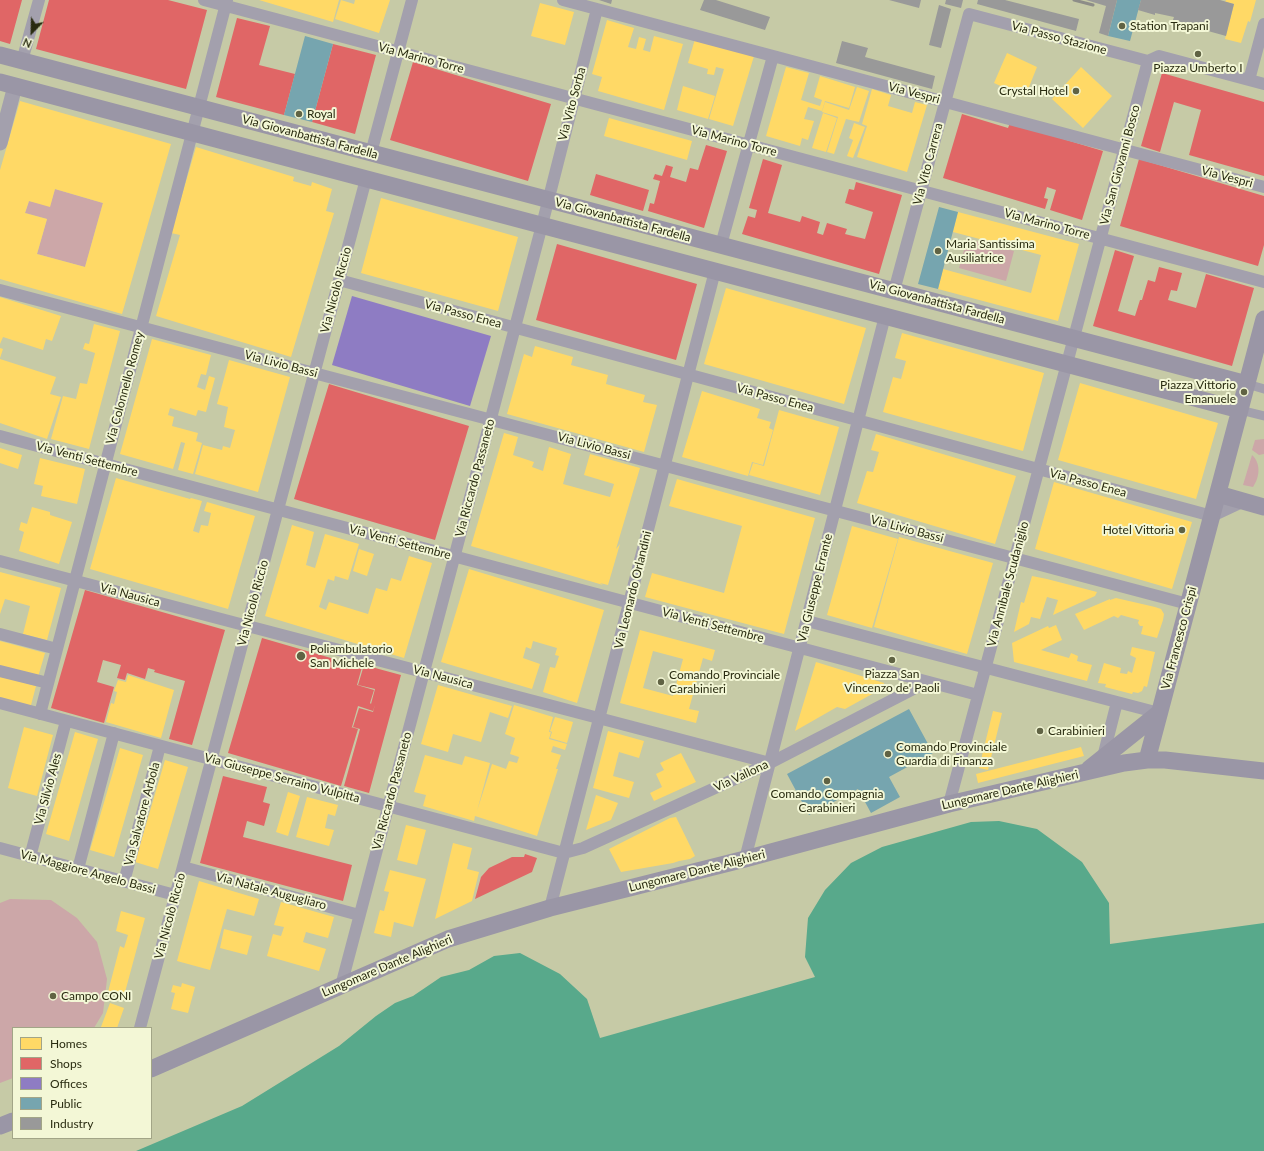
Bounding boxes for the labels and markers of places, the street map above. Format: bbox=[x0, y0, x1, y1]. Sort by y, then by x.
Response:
place label: Station Trapani bbox=[1130, 19, 1209, 33]
marker: Station Trapani bbox=[1117, 21, 1127, 31]
marker: Piazza Umberto I bbox=[1193, 49, 1203, 59]
place label: Piazza Umberto I bbox=[1153, 61, 1243, 75]
place label: Crystal Hotel bbox=[999, 84, 1068, 98]
marker: Crystal Hotel bbox=[1071, 86, 1081, 96]
place label: Royal bbox=[307, 107, 336, 121]
marker: Royal bbox=[294, 109, 304, 119]
place label: Maria Santissima Ausiliatrice bbox=[946, 237, 1035, 265]
marker: Maria Santissima Ausiliatrice bbox=[933, 246, 943, 256]
place label: Piazza Vittorio Emanuele bbox=[1160, 378, 1236, 406]
marker: Piazza Vittorio Emanuele bbox=[1239, 387, 1249, 397]
place label: Hotel Vittoria bbox=[1103, 523, 1174, 537]
marker: Hotel Vittoria bbox=[1177, 525, 1187, 535]
place label: Poliambulatorio San Michele bbox=[310, 642, 392, 670]
marker: Poliambulatorio San Michele bbox=[295, 650, 307, 662]
marker: Piazza San Vincenzo de' Paoli bbox=[887, 655, 897, 665]
place label: Piazza San Vincenzo de' Paoli bbox=[844, 667, 940, 695]
place label: Comando Provinciale Carabinieri bbox=[669, 668, 780, 696]
marker: Comando Provinciale Carabinieri bbox=[656, 677, 666, 687]
place label: Carabinieri bbox=[1048, 724, 1105, 738]
marker: Carabinieri bbox=[1035, 726, 1045, 736]
place label: Comando Provinciale Guardia di Finanza bbox=[896, 740, 1007, 768]
marker: Comando Provinciale Guardia di Finanza bbox=[883, 749, 893, 759]
marker: Comando Compagnia Carabinieri bbox=[822, 776, 832, 786]
place label: Comando Compagnia Carabinieri bbox=[771, 787, 883, 815]
place label: Campo CONI bbox=[61, 989, 131, 1003]
marker: Campo CONI bbox=[48, 991, 58, 1001]

